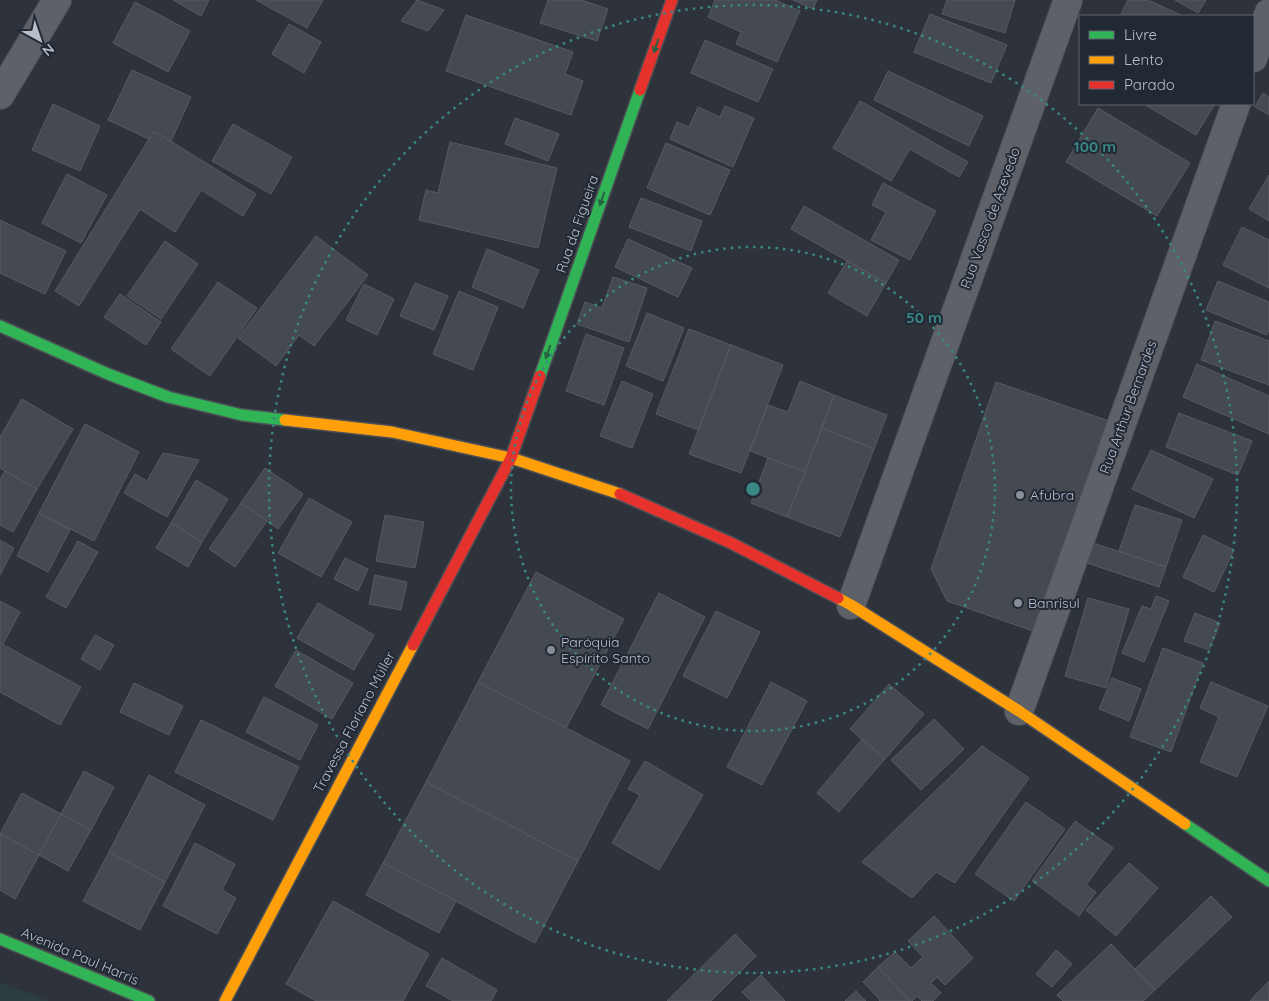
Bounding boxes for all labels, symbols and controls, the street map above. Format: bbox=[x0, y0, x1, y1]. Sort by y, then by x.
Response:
north arrow bbox=[15, 15, 65, 65]
legend bbox=[1079, 15, 1254, 105]
text: Livre bbox=[1124, 25, 1157, 44]
one-way arrow bbox=[652, 39, 660, 54]
text: N bbox=[39, 40, 58, 60]
text: Lento bbox=[1124, 50, 1163, 69]
text: Parado bbox=[1124, 75, 1175, 94]
text: 100 m bbox=[1074, 137, 1116, 156]
street label: Rua Vasco de Azevedo bbox=[956, 145, 1024, 291]
street label: Rua da Figueira bbox=[552, 173, 602, 275]
one-way arrow bbox=[598, 192, 606, 207]
text: 50 m bbox=[906, 308, 942, 327]
street label: Rua Arthur Bernardes bbox=[1095, 338, 1161, 476]
one-way arrow bbox=[544, 345, 551, 360]
centre of rings bbox=[744, 480, 762, 498]
place label: Afubra bbox=[1030, 486, 1074, 504]
marker: Afubra bbox=[1014, 489, 1026, 501]
place label: Banrisul bbox=[1028, 594, 1080, 612]
marker: Banrisul bbox=[1012, 597, 1024, 609]
place label: Paróquia Espírito Santo bbox=[561, 633, 650, 667]
marker: Paróquia Espírito Santo bbox=[545, 644, 557, 656]
street label: Travessa Floriano Müller bbox=[309, 648, 399, 796]
street label: Avenida Paul Harris bbox=[18, 923, 142, 989]

